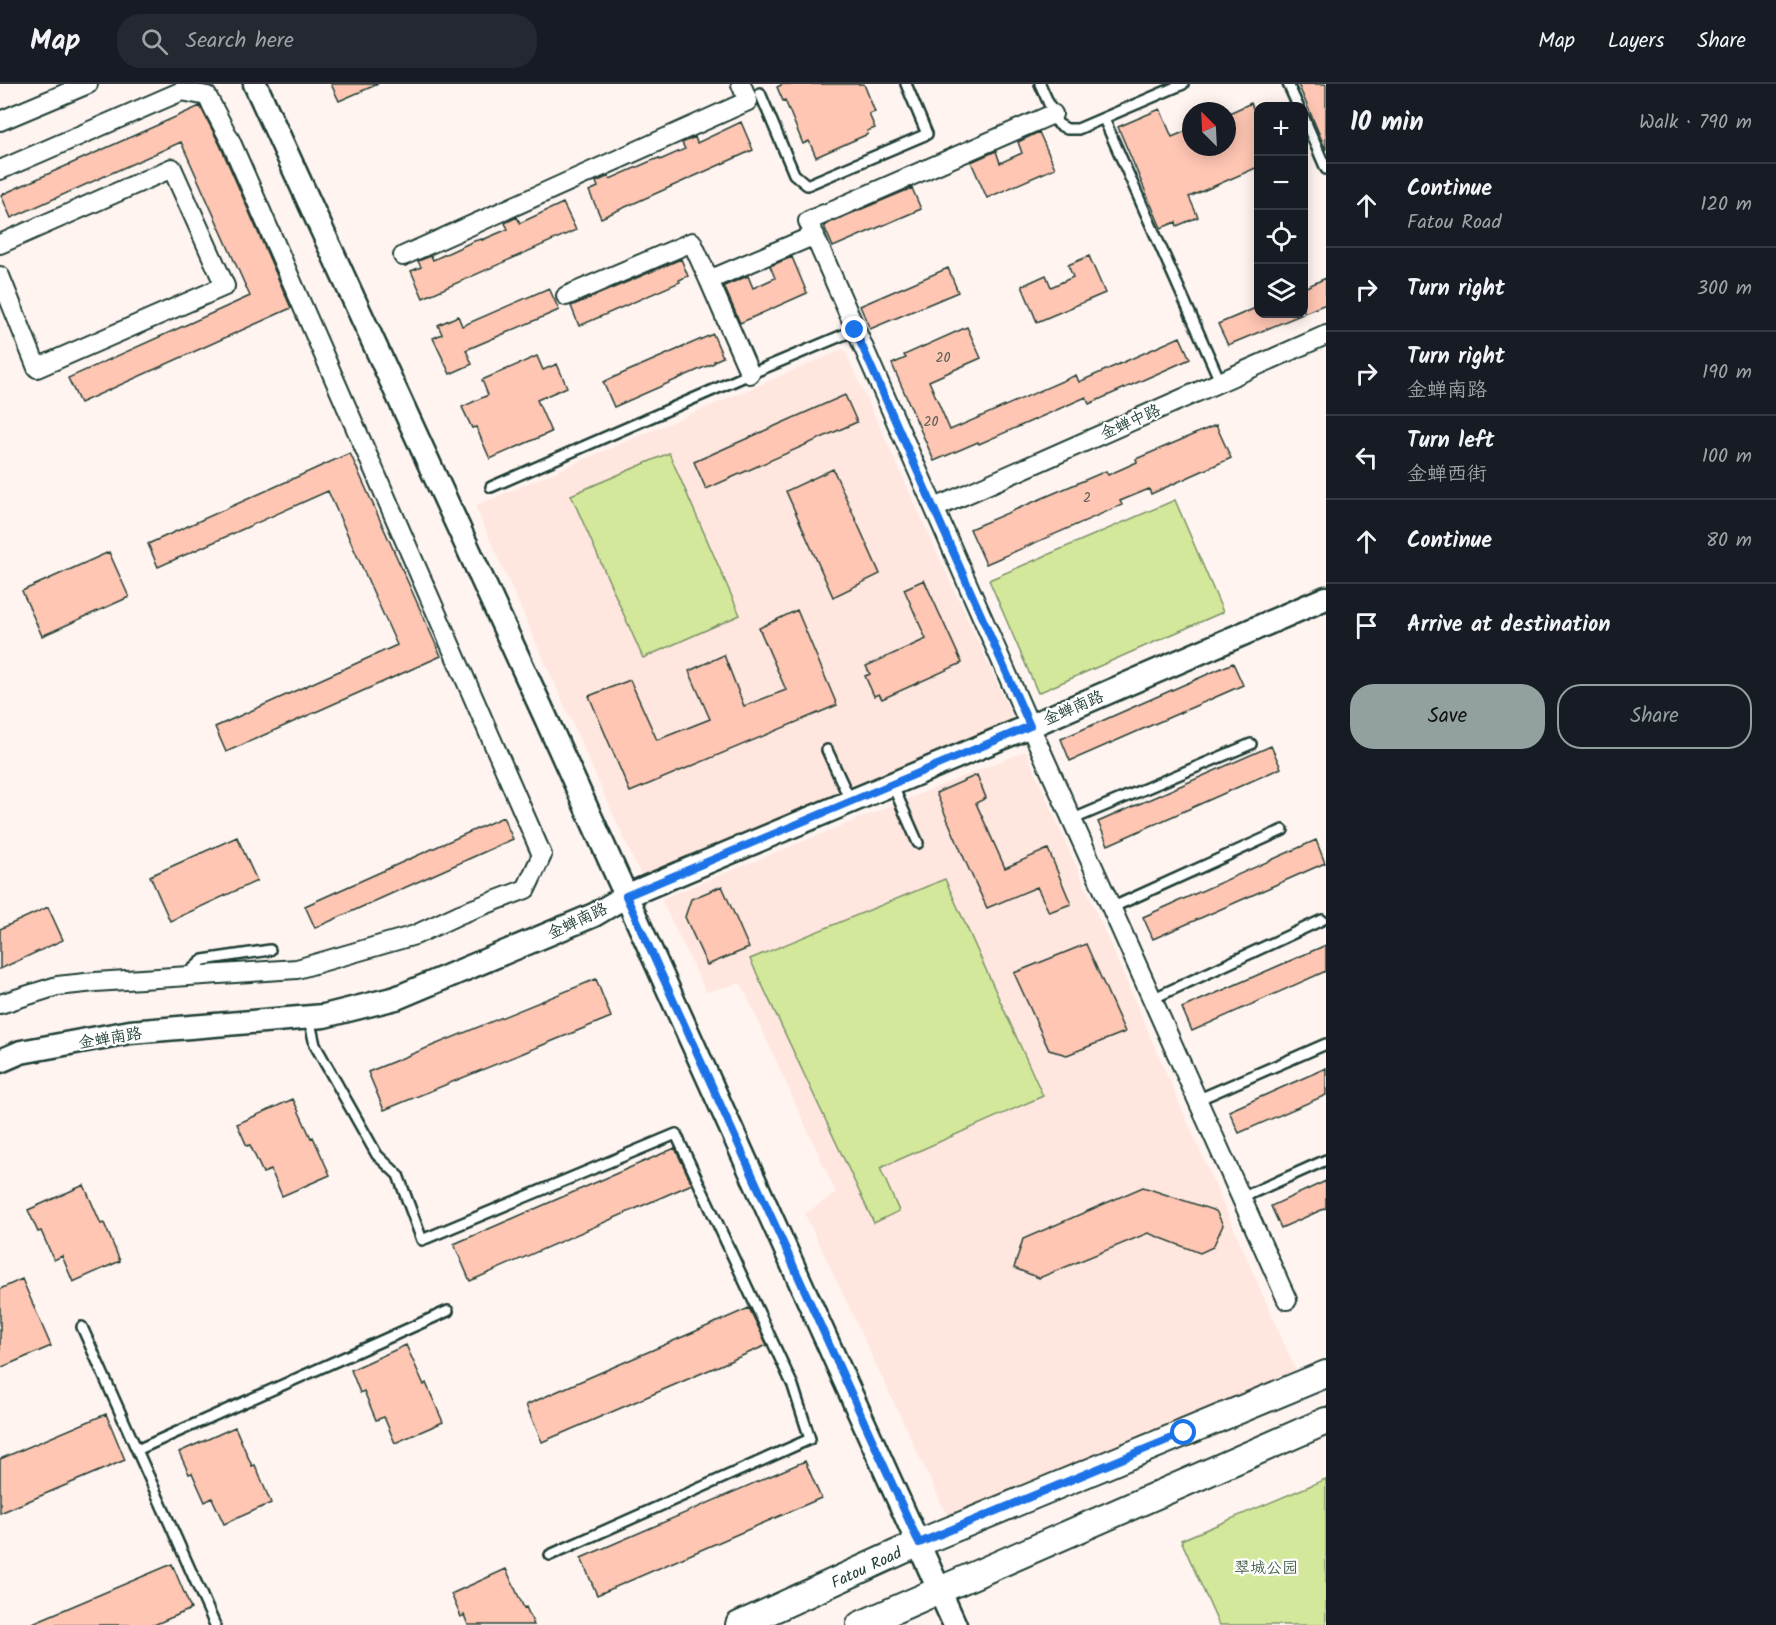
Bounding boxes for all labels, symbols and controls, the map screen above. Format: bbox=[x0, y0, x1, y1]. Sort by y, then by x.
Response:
search box bbox=[117, 14, 537, 68]
text: Map bbox=[30, 19, 81, 64]
text: Search here bbox=[186, 24, 294, 59]
icon: search bbox=[138, 25, 171, 58]
text: Map bbox=[1538, 25, 1575, 58]
text: Layers bbox=[1608, 25, 1664, 58]
text: Share bbox=[1697, 25, 1746, 58]
north arrow bbox=[1182, 102, 1236, 156]
map controls bbox=[1254, 102, 1308, 318]
button: + bbox=[1254, 102, 1308, 156]
text: 10 min bbox=[1350, 102, 1424, 144]
text: Walk · 790 m bbox=[1639, 107, 1752, 139]
button: − bbox=[1254, 156, 1308, 210]
text: Continue bbox=[1407, 172, 1492, 207]
icon: ahead bbox=[1350, 189, 1383, 222]
text: 120 m bbox=[1700, 189, 1752, 221]
text: Fatou Road bbox=[1407, 207, 1501, 239]
button: locate bbox=[1254, 210, 1308, 264]
button: layers bbox=[1254, 264, 1308, 318]
text: Turn right bbox=[1407, 272, 1505, 307]
icon: right bbox=[1350, 273, 1383, 306]
text: 300 m bbox=[1697, 273, 1752, 305]
route end bbox=[841, 316, 867, 342]
text: Turn right bbox=[1407, 340, 1505, 375]
house number: 20 bbox=[935, 347, 951, 369]
icon: right bbox=[1350, 357, 1383, 390]
text: 190 m bbox=[1702, 357, 1752, 389]
text: 金蝉南路 bbox=[1407, 375, 1487, 407]
street label: 金蝉中路 bbox=[1096, 398, 1165, 447]
house number: 20 bbox=[923, 411, 939, 433]
text: Turn left bbox=[1407, 424, 1494, 459]
icon: left bbox=[1350, 441, 1383, 474]
text: 100 m bbox=[1702, 441, 1752, 473]
text: 金蝉西街 bbox=[1407, 459, 1487, 491]
house number: 2 bbox=[1083, 487, 1091, 509]
text: Continue bbox=[1407, 524, 1492, 559]
icon: ahead bbox=[1350, 525, 1383, 558]
text: 80 m bbox=[1706, 525, 1752, 557]
text: Arrive at destination bbox=[1407, 608, 1610, 643]
icon: arrive bbox=[1350, 609, 1383, 642]
street label: 金蝉南路 bbox=[1039, 684, 1108, 732]
button: Save bbox=[1350, 684, 1545, 749]
button: Share bbox=[1557, 684, 1752, 749]
street label: 金蝉南路 bbox=[543, 897, 612, 946]
street label: 金蝉南路 bbox=[77, 1021, 144, 1056]
route start bbox=[1170, 1419, 1196, 1445]
street label: Fatou Road bbox=[827, 1541, 907, 1596]
park label: 翠城公园 bbox=[1234, 1556, 1298, 1581]

